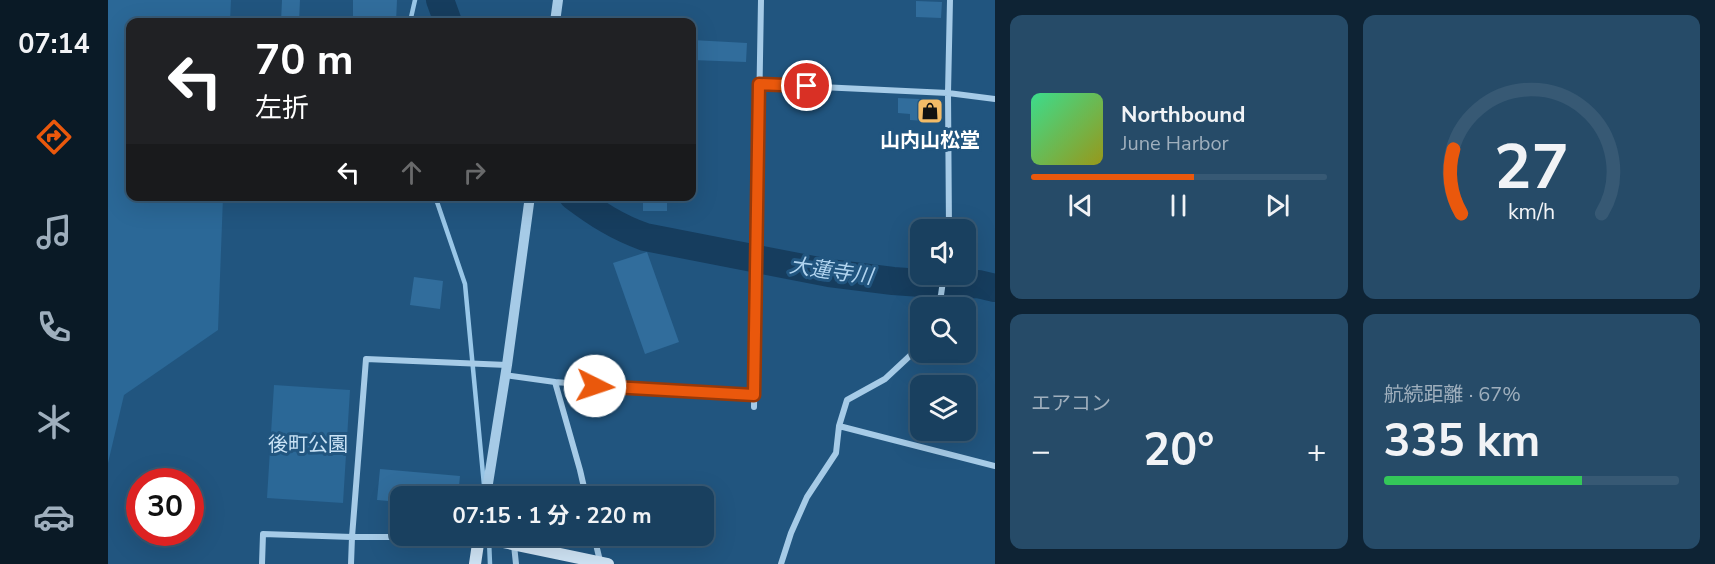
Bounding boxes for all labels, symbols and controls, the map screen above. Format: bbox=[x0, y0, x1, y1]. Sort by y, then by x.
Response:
text: 07:14 bbox=[18, 26, 90, 63]
text: 70 m bbox=[255, 32, 354, 89]
icon: left bbox=[156, 42, 234, 120]
pin bbox=[781, 60, 832, 111]
icon: arrive bbox=[790, 69, 823, 102]
text: 左折 bbox=[255, 90, 309, 127]
shop icon: 山内山松堂 bbox=[915, 96, 945, 126]
text: Northbound bbox=[1121, 100, 1245, 130]
icon: directions bbox=[33, 116, 75, 158]
text: 27 bbox=[1494, 125, 1569, 210]
place label: 山内山松堂 bbox=[880, 127, 980, 154]
text: June Harbor bbox=[1121, 130, 1229, 157]
icon: left bbox=[332, 156, 365, 189]
icon: ahead bbox=[395, 156, 428, 189]
icon: right bbox=[458, 156, 491, 189]
icon: previous bbox=[1064, 189, 1097, 222]
icon: pause bbox=[1162, 189, 1195, 222]
icon: next bbox=[1261, 189, 1294, 222]
text: km/h bbox=[1508, 198, 1555, 228]
icon: music bbox=[33, 211, 75, 253]
map controls bbox=[910, 219, 976, 441]
button: sound bbox=[910, 219, 976, 285]
water label: 大蓮寺川 bbox=[787, 251, 877, 291]
button: search bbox=[910, 297, 976, 363]
icon: phone bbox=[33, 306, 75, 348]
position arrow bbox=[563, 354, 627, 418]
button: layers bbox=[910, 375, 976, 441]
text: 航続距離 · 67% bbox=[1384, 381, 1521, 408]
text: エアコン bbox=[1031, 390, 1111, 417]
icon: climate bbox=[33, 401, 75, 443]
text: 335 km bbox=[1384, 411, 1540, 472]
text: 20° bbox=[1143, 420, 1214, 481]
text: − bbox=[1031, 429, 1051, 474]
text: + bbox=[1307, 429, 1327, 474]
park label: 後町公園 bbox=[268, 431, 348, 458]
speed limit sign: 30 bbox=[126, 468, 204, 546]
icon: car bbox=[33, 496, 75, 538]
text: 07:15 · 1 分 · 220 m bbox=[453, 501, 651, 531]

